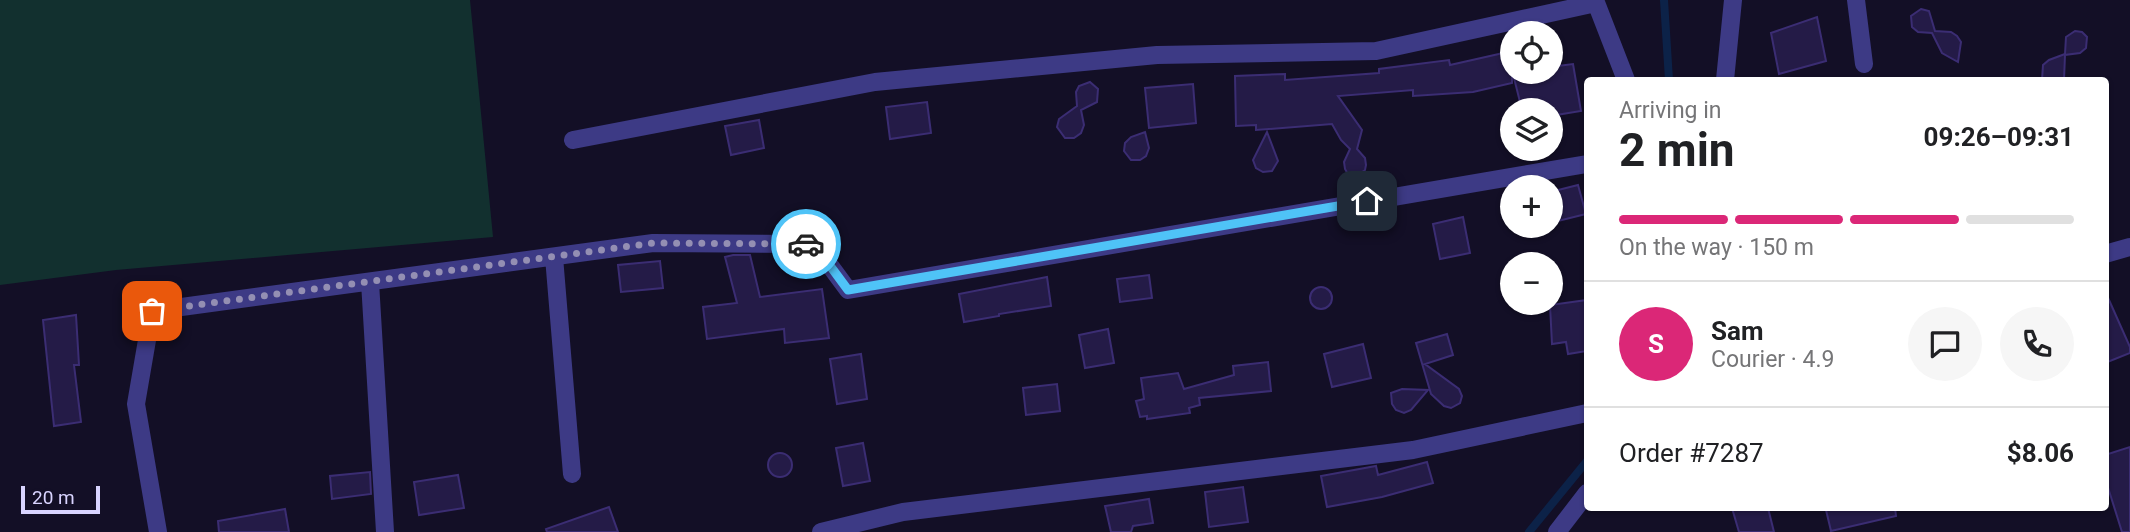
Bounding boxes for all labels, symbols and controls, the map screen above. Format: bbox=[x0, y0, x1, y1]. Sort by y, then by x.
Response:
map controls bbox=[1500, 21, 1563, 315]
button: locate bbox=[1500, 21, 1563, 84]
text: Arriving in bbox=[1619, 97, 1722, 124]
button: layers bbox=[1500, 98, 1563, 161]
text: 09:26–09:31 bbox=[1924, 122, 2074, 152]
text: 2 min bbox=[1619, 123, 1735, 177]
pin bbox=[1337, 171, 1397, 231]
button: + bbox=[1500, 175, 1563, 238]
icon: home bbox=[1348, 182, 1386, 220]
courier bbox=[771, 209, 841, 279]
icon: car bbox=[787, 225, 825, 263]
text: On the way · 150 m bbox=[1619, 234, 1814, 261]
button: − bbox=[1500, 252, 1563, 315]
pin bbox=[122, 281, 182, 341]
icon: bag bbox=[133, 292, 171, 330]
button: chat bbox=[1908, 307, 1982, 381]
button: phone bbox=[2000, 307, 2074, 381]
text: Sam bbox=[1711, 316, 1763, 346]
text: S bbox=[1648, 329, 1664, 359]
text: Courier · 4.9 bbox=[1711, 346, 1834, 373]
text: Order #7287 bbox=[1619, 438, 1764, 468]
text: $8.06 bbox=[2007, 438, 2074, 468]
scale bar bbox=[21, 483, 100, 515]
text: 20 m bbox=[32, 486, 75, 509]

